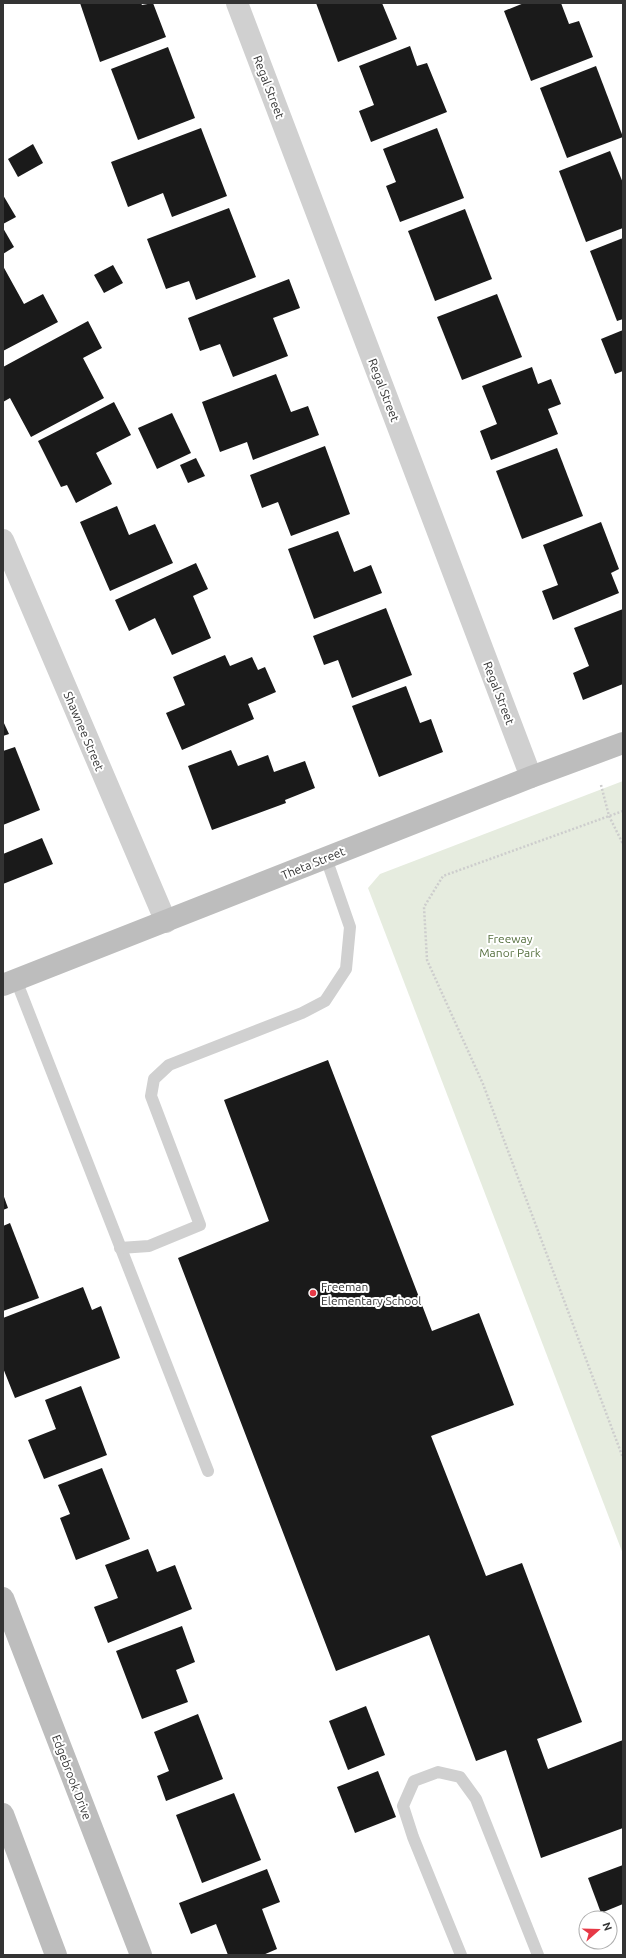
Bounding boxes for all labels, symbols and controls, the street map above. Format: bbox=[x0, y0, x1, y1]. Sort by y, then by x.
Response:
street label: Regal Street bbox=[251, 54, 287, 121]
street label: Regal Street bbox=[366, 357, 402, 424]
street label: Regal Street bbox=[481, 660, 517, 727]
street label: Shawnee Street bbox=[61, 689, 107, 773]
street label: Theta Street bbox=[279, 844, 347, 882]
park label: Freeway Manor Park bbox=[479, 932, 541, 959]
place label: Freeman Elementary School bbox=[321, 1280, 421, 1307]
marker: Freeman Elementary School bbox=[308, 1288, 318, 1298]
street label: Edgebrook Drive bbox=[50, 1733, 94, 1821]
north arrow bbox=[578, 1910, 618, 1950]
text: N bbox=[600, 1921, 614, 1932]

